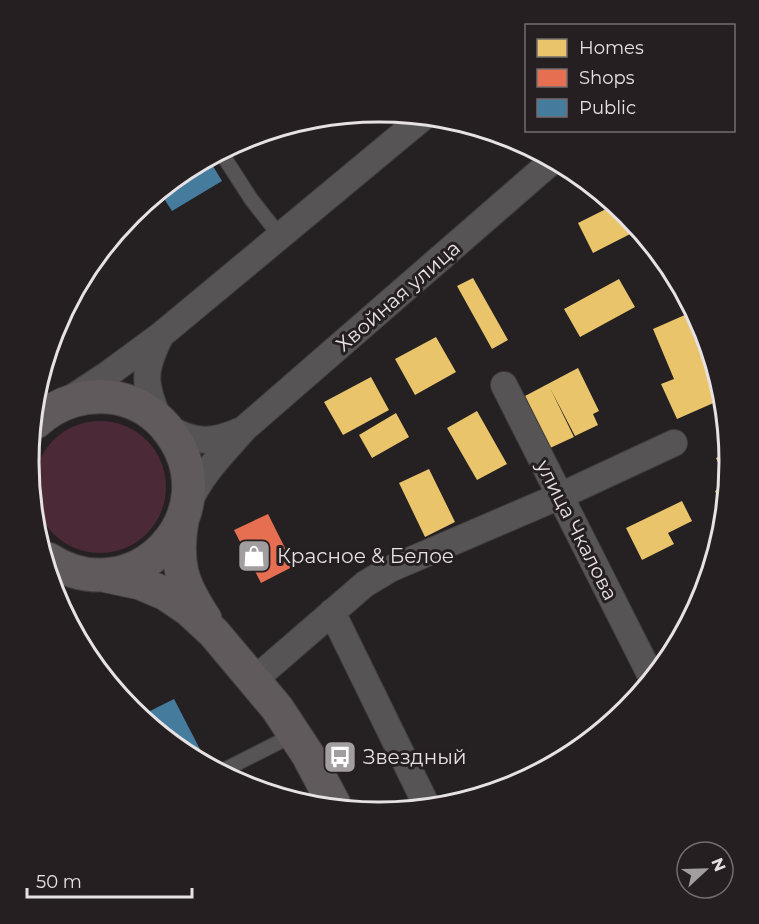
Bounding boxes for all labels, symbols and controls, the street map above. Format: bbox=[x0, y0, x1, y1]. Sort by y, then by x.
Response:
legend bbox=[525, 24, 735, 132]
text: Homes bbox=[579, 37, 644, 59]
text: Shops bbox=[579, 67, 635, 89]
text: Public bbox=[579, 97, 636, 119]
street label: Хвойная улица bbox=[331, 236, 465, 356]
street label: улица Чкалова bbox=[531, 455, 623, 604]
shop icon: Красное & Белое bbox=[236, 538, 272, 574]
place label: Красное & Белое bbox=[277, 544, 454, 568]
bus stop icon: Звездный bbox=[322, 739, 358, 775]
place label: Звездный bbox=[363, 745, 467, 769]
north arrow bbox=[675, 840, 735, 900]
text: N bbox=[707, 855, 730, 874]
scale bar bbox=[27, 861, 192, 899]
text: 50 m bbox=[36, 871, 82, 893]

